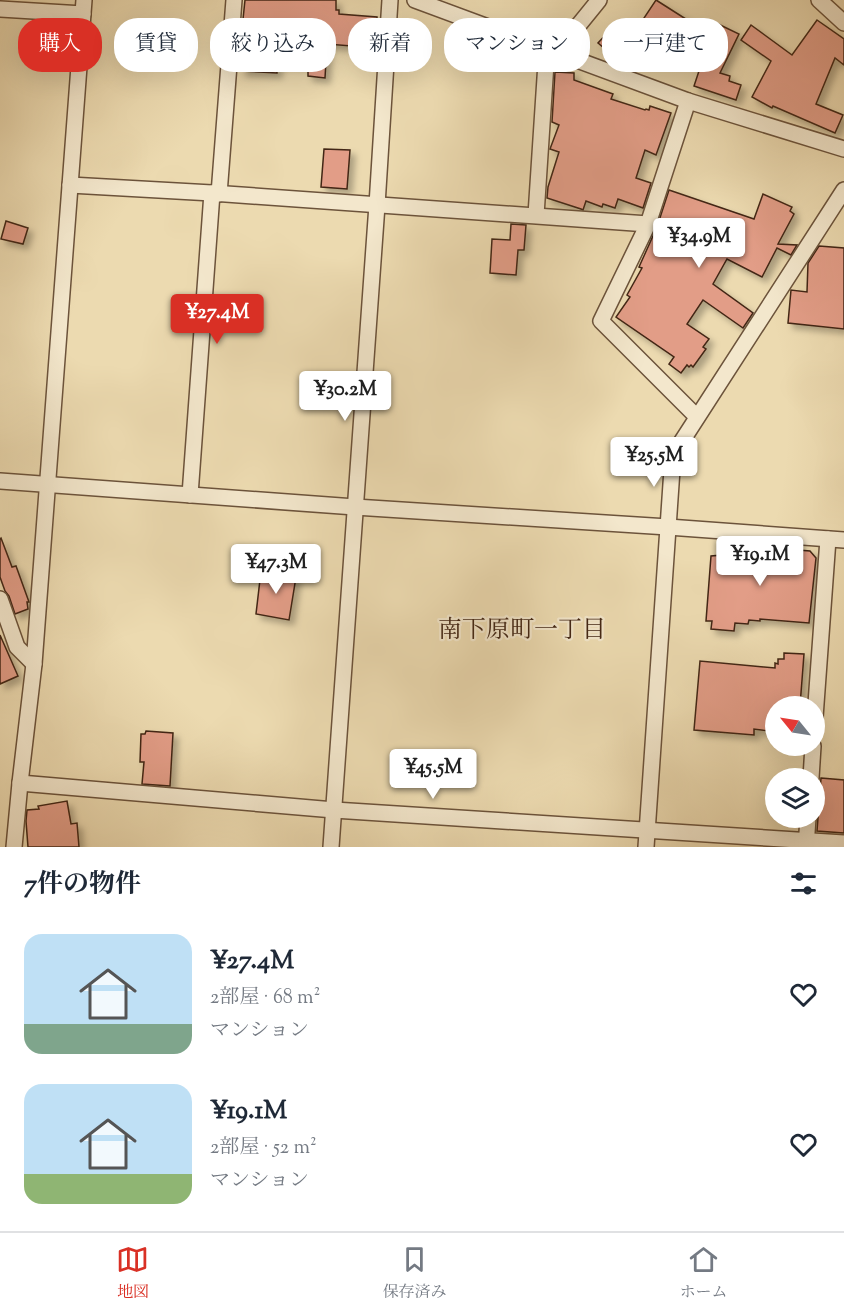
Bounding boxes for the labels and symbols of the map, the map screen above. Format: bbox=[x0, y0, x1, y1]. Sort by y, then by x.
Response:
pin: ¥34.9M bbox=[650, 218, 748, 269]
pin: ¥27.4M bbox=[168, 294, 266, 345]
pin: ¥30.2M bbox=[296, 371, 394, 422]
pin: ¥25.5M bbox=[605, 437, 703, 488]
pin: ¥19.1M bbox=[711, 536, 809, 587]
pin: ¥47.3M bbox=[227, 544, 325, 595]
district label: 南下原町一丁目 bbox=[438, 614, 606, 648]
north arrow bbox=[765, 696, 825, 756]
pin: ¥45.5M bbox=[384, 749, 482, 800]

